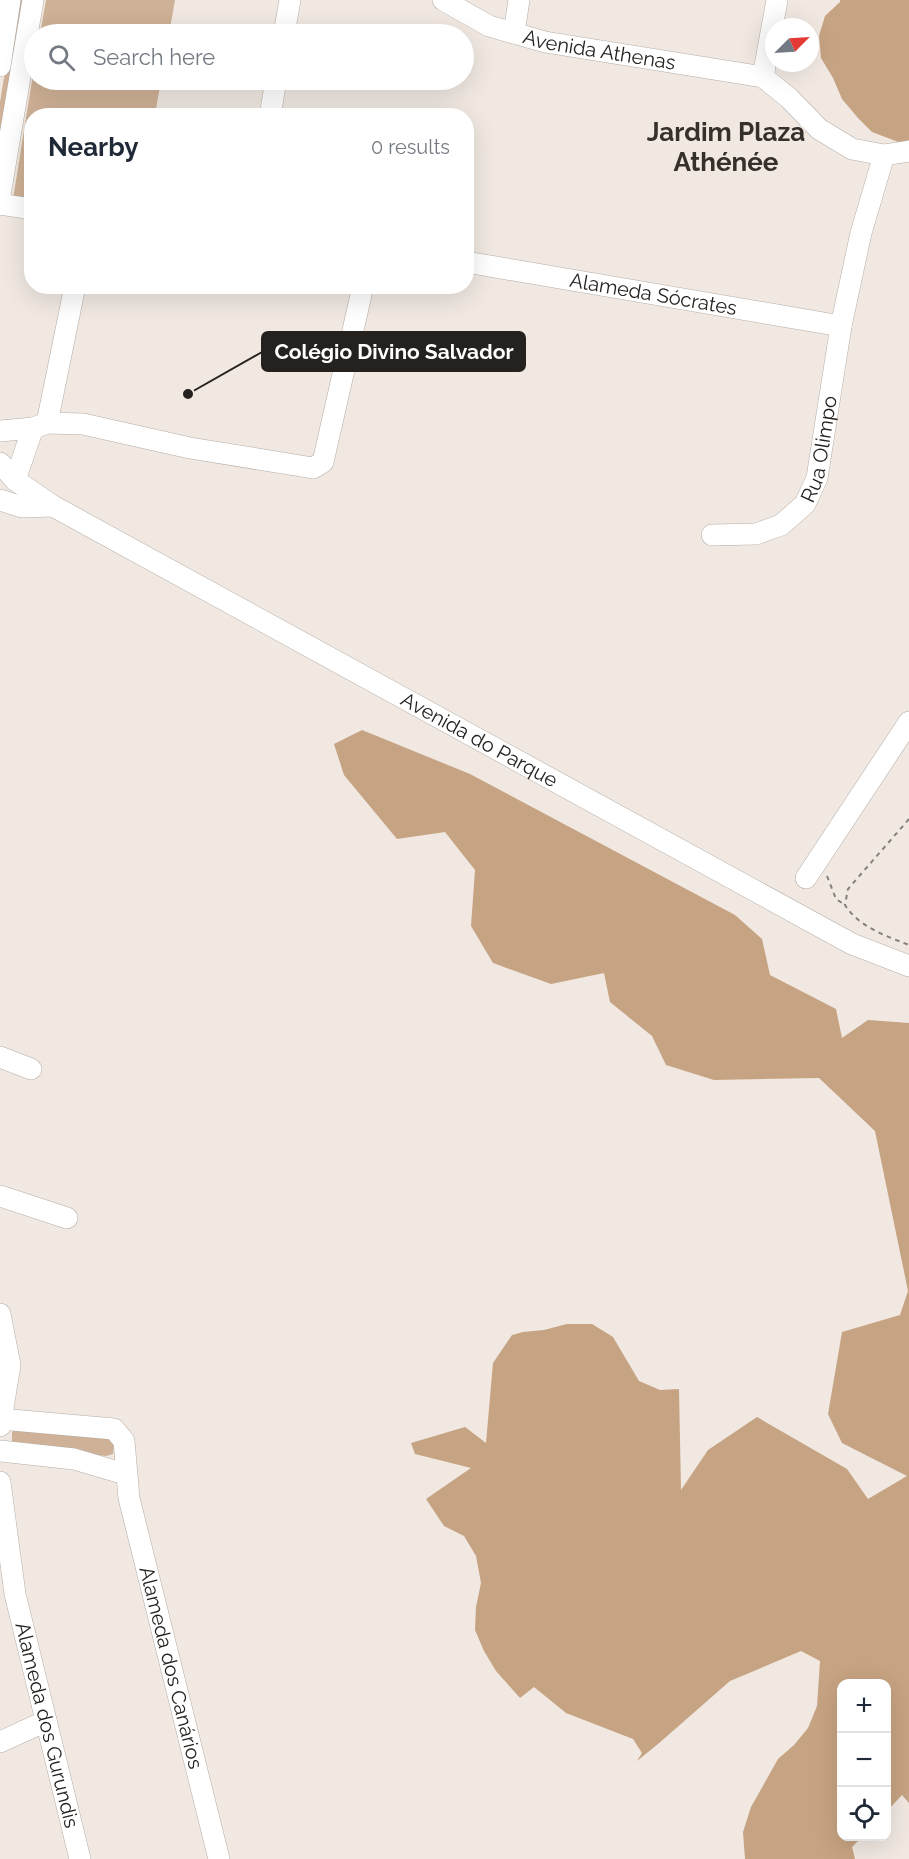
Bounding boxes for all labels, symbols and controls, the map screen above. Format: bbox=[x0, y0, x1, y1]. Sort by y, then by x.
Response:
north arrow bbox=[765, 18, 819, 72]
search box bbox=[24, 24, 474, 90]
street label: Avenida Athenas bbox=[520, 24, 677, 75]
icon: search bbox=[45, 41, 78, 74]
text: Search here bbox=[93, 44, 215, 70]
district label: Jardim Plaza Athénée bbox=[647, 117, 805, 177]
text: Nearby bbox=[48, 132, 138, 162]
text: 0 results bbox=[371, 135, 450, 159]
street label: Alameda Sócrates bbox=[568, 268, 739, 320]
callout: Colégio Divino Salvador bbox=[262, 332, 525, 371]
text: Colégio Divino Salvador bbox=[274, 339, 514, 364]
street label: Rua Olimpo bbox=[796, 394, 842, 506]
street label: Avenida do Parque bbox=[397, 687, 562, 792]
street label: Alameda dos Canários bbox=[134, 1564, 208, 1771]
street label: Alameda dos Gurundis bbox=[10, 1620, 84, 1830]
map controls bbox=[837, 1679, 891, 1841]
button: + bbox=[837, 1679, 891, 1733]
button: − bbox=[837, 1733, 891, 1787]
button: locate bbox=[837, 1787, 891, 1841]

